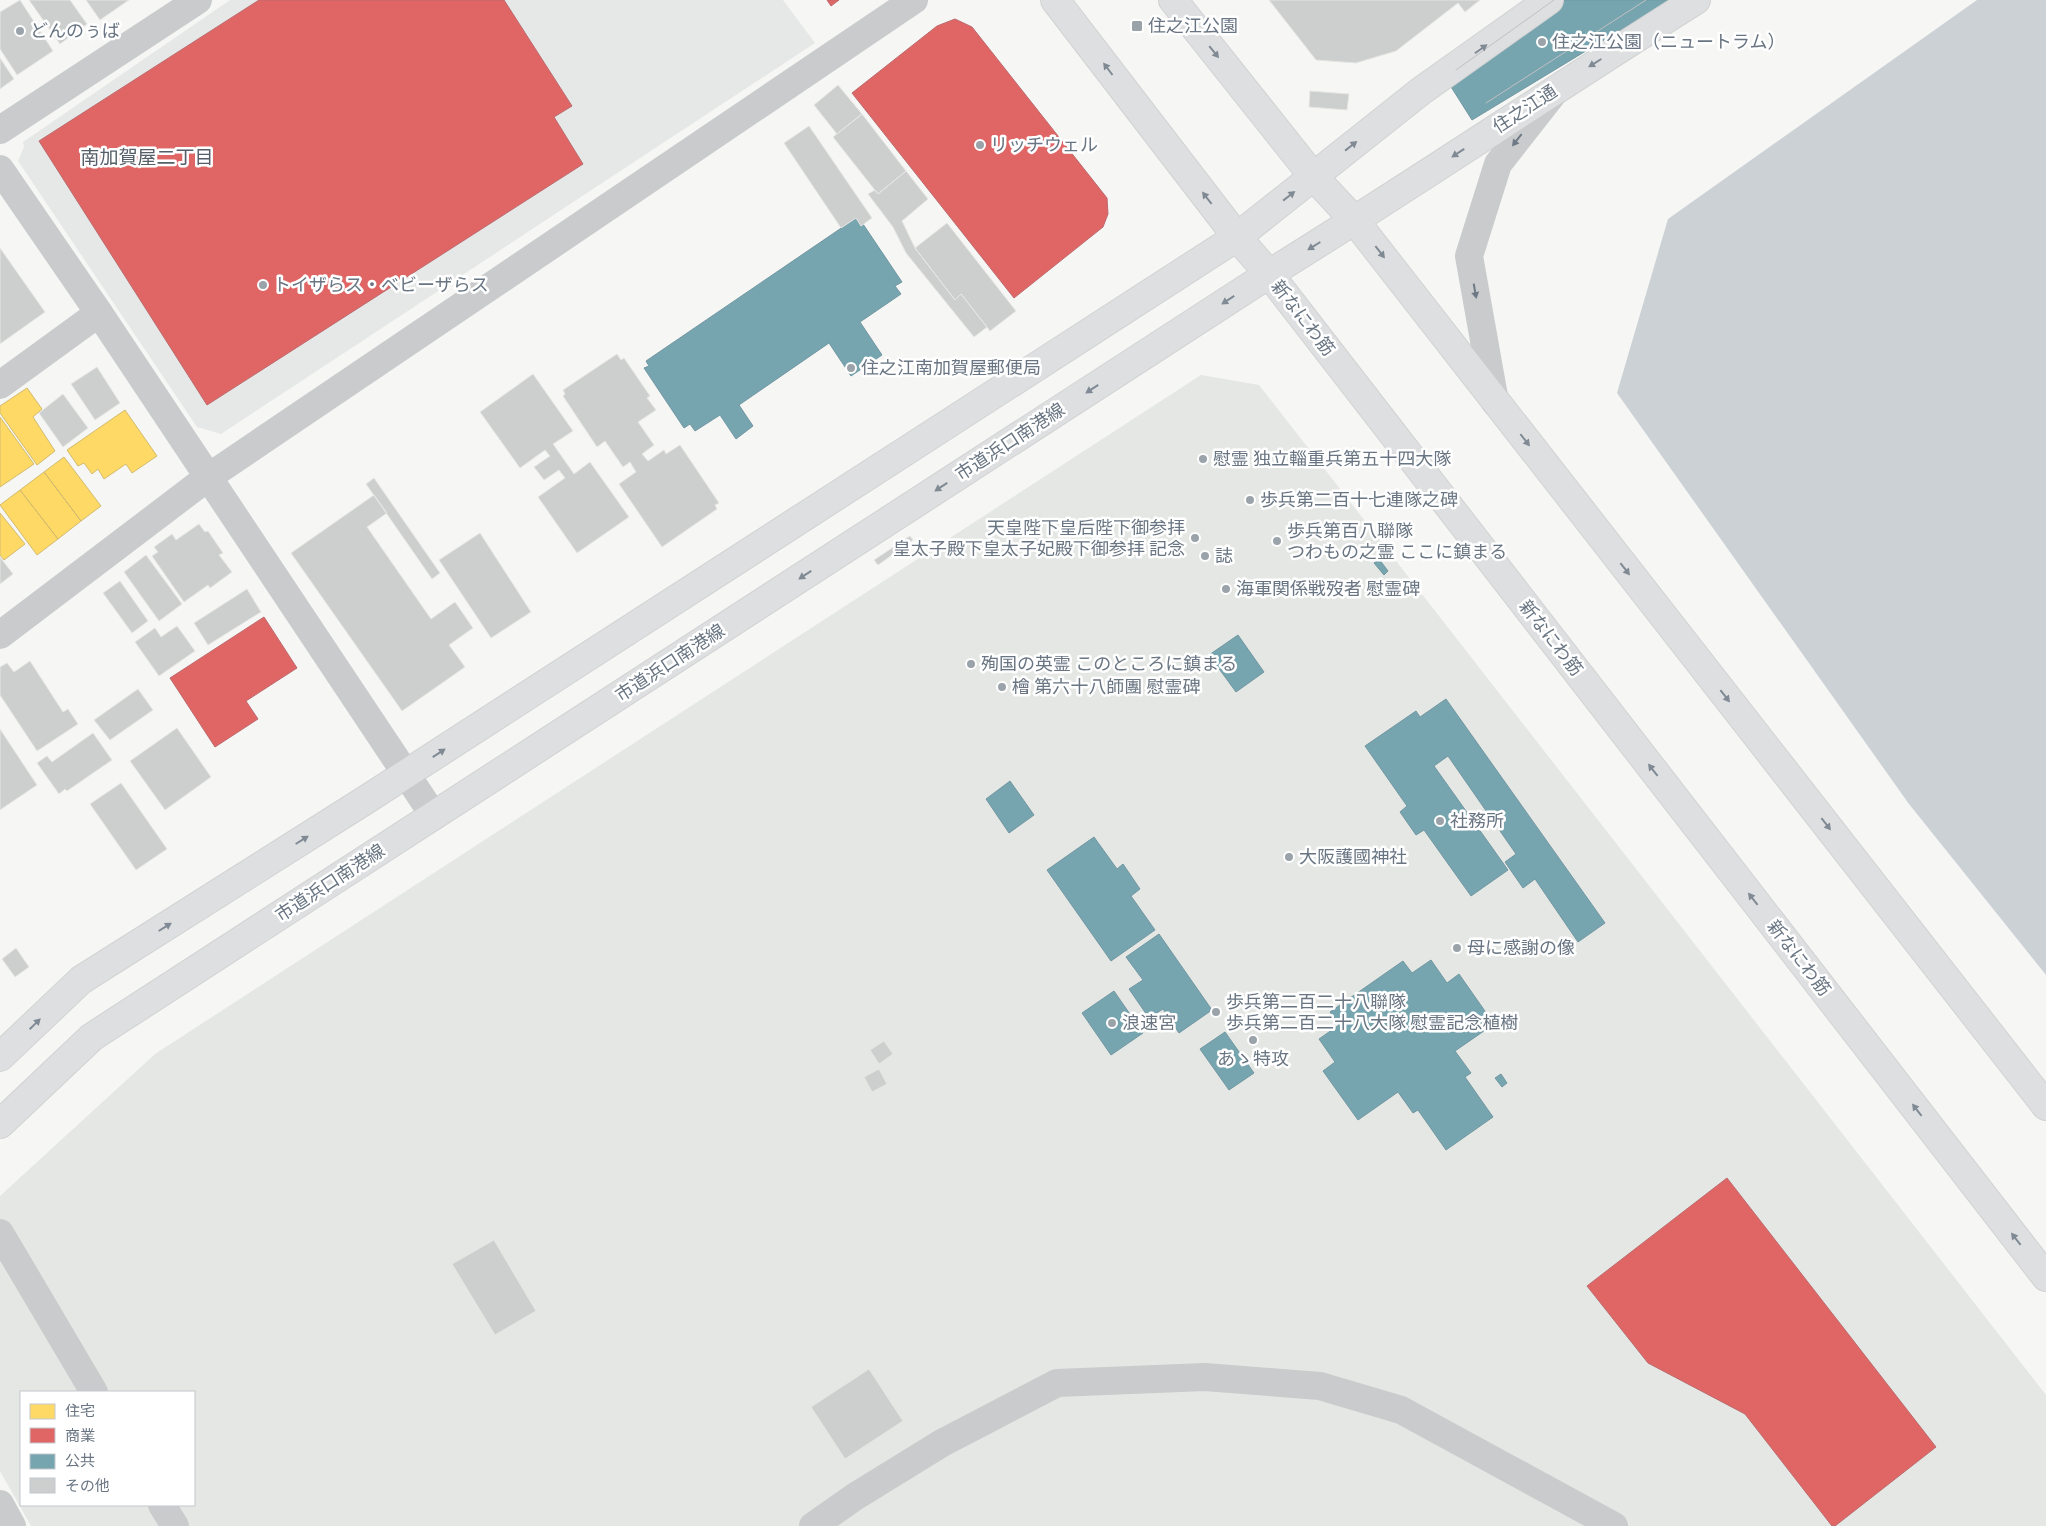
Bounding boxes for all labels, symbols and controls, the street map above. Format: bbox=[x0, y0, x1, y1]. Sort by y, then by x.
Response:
place label: 住之江公園 bbox=[1148, 15, 1238, 37]
marker: 住之江公園 bbox=[1130, 19, 1144, 33]
place label: どんのぅば bbox=[30, 20, 120, 42]
marker: どんのぅば bbox=[14, 25, 26, 37]
place label: 住之江公園（ニュートラム） bbox=[1552, 31, 1785, 53]
marker: 住之江公園（ニュートラム） bbox=[1536, 36, 1548, 48]
one-way arrow bbox=[1474, 43, 1487, 54]
one-way arrow bbox=[1208, 45, 1219, 58]
one-way arrow bbox=[1589, 59, 1602, 68]
one-way arrow bbox=[1103, 63, 1114, 76]
street label: 住之江通 bbox=[1489, 80, 1561, 138]
one-way arrow bbox=[1511, 133, 1522, 146]
place label: リッチウェル bbox=[990, 134, 1098, 156]
marker: リッチウェル bbox=[974, 139, 986, 151]
one-way arrow bbox=[1344, 141, 1357, 152]
district label: 南加賀屋二丁目 bbox=[80, 146, 214, 169]
one-way arrow bbox=[1452, 148, 1465, 158]
one-way arrow bbox=[1282, 190, 1295, 201]
one-way arrow bbox=[1202, 191, 1212, 205]
one-way arrow bbox=[1307, 242, 1320, 251]
one-way arrow bbox=[1374, 246, 1385, 259]
place label: トイザらス・ベビーザらス bbox=[273, 274, 489, 296]
street label: 新なにわ筋 bbox=[1267, 276, 1339, 360]
marker: トイザらス・ベビーザらス bbox=[257, 279, 269, 291]
one-way arrow bbox=[1472, 283, 1480, 299]
one-way arrow bbox=[1222, 296, 1235, 305]
place label: 住之江南加賀屋郵便局 bbox=[861, 357, 1041, 379]
marker: 住之江南加賀屋郵便局 bbox=[845, 362, 857, 374]
one-way arrow bbox=[1085, 384, 1099, 393]
street label: 市道浜口南港線 bbox=[951, 398, 1069, 486]
one-way arrow bbox=[1520, 433, 1531, 446]
place label: 慰霊 独立輜重兵第五十四大隊 bbox=[1213, 448, 1451, 470]
marker: 慰霊 独立輜重兵第五十四大隊 bbox=[1197, 453, 1209, 465]
one-way arrow bbox=[934, 482, 948, 492]
place label: 歩兵第二百十七連隊之碑 bbox=[1260, 489, 1458, 511]
marker: 歩兵第二百十七連隊之碑 bbox=[1244, 494, 1256, 506]
place label: 天皇陛下皇后陛下御参拝 皇太子殿下皇太子妃殿下御参拝 記念 bbox=[893, 517, 1185, 560]
place label: 歩兵第百八聯隊 つわもの之霊 ここに鎮まる bbox=[1287, 520, 1507, 563]
marker: 天皇陛下皇后陛下御参拝 皇太子殿下皇太子妃殿下御参拝 記念 bbox=[1189, 532, 1201, 544]
marker: 歩兵第百八聯隊 つわもの之霊 ここに鎮まる bbox=[1271, 535, 1283, 547]
place label: 誌 bbox=[1215, 545, 1233, 567]
marker: 誌 bbox=[1199, 550, 1211, 562]
one-way arrow bbox=[1620, 562, 1631, 575]
one-way arrow bbox=[798, 571, 812, 580]
place label: 海軍関係戦歿者 慰霊碑 bbox=[1236, 578, 1420, 600]
marker: 海軍関係戦歿者 慰霊碑 bbox=[1220, 583, 1232, 595]
street label: 新なにわ筋 bbox=[1515, 596, 1587, 680]
street label: 市道浜口南港線 bbox=[611, 619, 729, 707]
place label: 殉国の英霊 このところに鎮まる bbox=[981, 653, 1237, 675]
marker: 殉国の英霊 このところに鎮まる bbox=[965, 658, 977, 670]
place label: 檜 第六十八師團 慰霊碑 bbox=[1012, 676, 1200, 698]
marker: 檜 第六十八師團 慰霊碑 bbox=[996, 681, 1008, 693]
one-way arrow bbox=[1720, 690, 1731, 703]
one-way arrow bbox=[433, 748, 446, 758]
one-way arrow bbox=[1648, 764, 1659, 777]
place label: 社務所 bbox=[1450, 810, 1504, 832]
marker: 社務所 bbox=[1434, 815, 1446, 827]
one-way arrow bbox=[1820, 817, 1831, 830]
one-way arrow bbox=[296, 836, 309, 845]
street label: 市道浜口南港線 bbox=[271, 839, 389, 927]
place label: 大阪護國神社 bbox=[1299, 846, 1407, 868]
marker: 大阪護國神社 bbox=[1283, 851, 1295, 863]
one-way arrow bbox=[1748, 892, 1758, 906]
street label: 新なにわ筋 bbox=[1763, 916, 1835, 1000]
one-way arrow bbox=[158, 922, 171, 932]
place label: 母に感謝の像 bbox=[1467, 937, 1575, 959]
marker: 母に感謝の像 bbox=[1451, 942, 1463, 954]
place label: 歩兵第二百二十八聯隊 歩兵第二百二十八大隊 慰霊記念植樹 bbox=[1226, 991, 1518, 1034]
marker: 歩兵第二百二十八聯隊 歩兵第二百二十八大隊 慰霊記念植樹 bbox=[1210, 1006, 1222, 1018]
place label: 浪速宮 bbox=[1122, 1012, 1176, 1034]
marker: 浪速宮 bbox=[1106, 1017, 1118, 1029]
one-way arrow bbox=[29, 1018, 41, 1030]
marker: あゝ特攻 bbox=[1247, 1034, 1259, 1046]
place label: あゝ特攻 bbox=[1217, 1048, 1289, 1070]
one-way arrow bbox=[1911, 1104, 1922, 1117]
one-way arrow bbox=[2011, 1233, 2022, 1246]
legend bbox=[20, 1391, 195, 1506]
text: 住宅 bbox=[65, 1402, 95, 1420]
text: 商業 bbox=[65, 1427, 95, 1445]
text: 公共 bbox=[65, 1452, 95, 1470]
text: その他 bbox=[65, 1477, 110, 1495]

